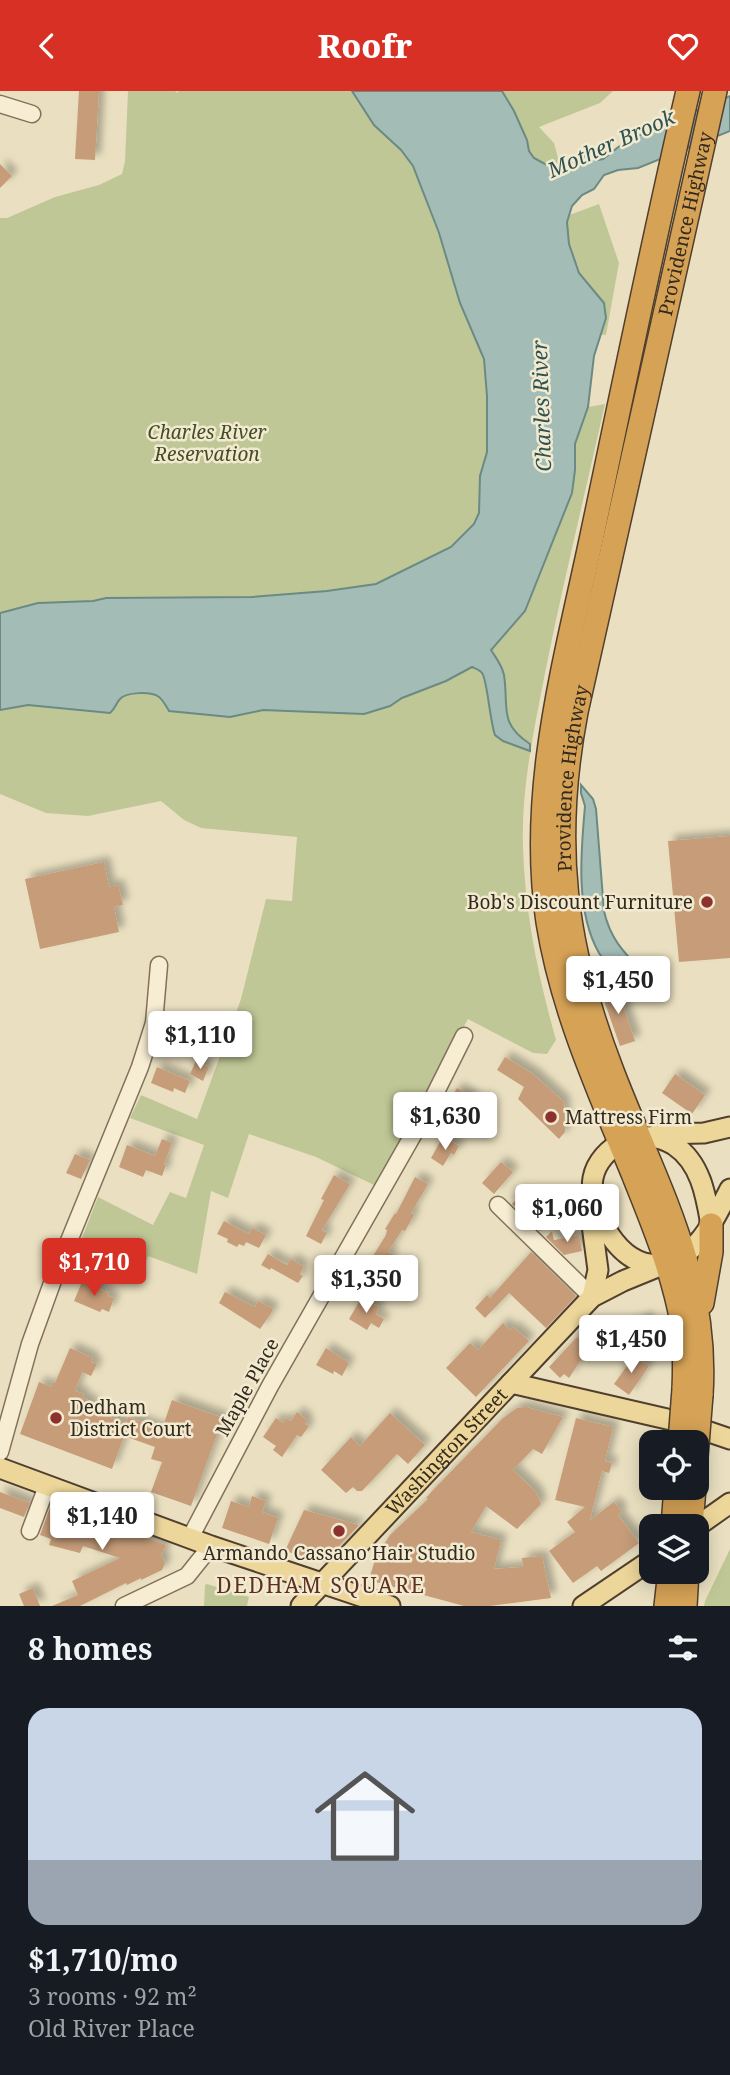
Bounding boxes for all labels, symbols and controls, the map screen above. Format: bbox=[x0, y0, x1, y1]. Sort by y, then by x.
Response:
text: Roofr bbox=[318, 24, 412, 67]
icon: back bbox=[28, 27, 66, 65]
icon: heart bbox=[664, 27, 702, 65]
water label: Mother Brook bbox=[542, 102, 680, 184]
street label: Providence Highway bbox=[652, 129, 719, 318]
water label: Charles River bbox=[525, 340, 557, 472]
park label: Charles River Reservation bbox=[148, 419, 267, 467]
street label: Providence Highway bbox=[551, 682, 595, 873]
place label: Bob's Discount Furniture bbox=[467, 889, 693, 915]
marker: Bob's Discount Furniture bbox=[699, 894, 715, 910]
pin: $1,450 bbox=[561, 957, 675, 1016]
text: $1,450 bbox=[582, 963, 654, 995]
pin: $1,110 bbox=[143, 1011, 257, 1071]
text: $1,110 bbox=[164, 1018, 236, 1050]
pin: $1,630 bbox=[388, 1093, 502, 1152]
text: $1,630 bbox=[409, 1099, 481, 1131]
place label: Mattress Firm bbox=[565, 1104, 692, 1130]
marker: Mattress Firm bbox=[543, 1109, 559, 1125]
pin: $1,060 bbox=[510, 1185, 624, 1244]
text: $1,060 bbox=[531, 1191, 603, 1223]
pin: $1,710 bbox=[37, 1239, 151, 1298]
text: $1,710 bbox=[58, 1245, 130, 1277]
pin: $1,350 bbox=[309, 1255, 423, 1315]
text: $1,350 bbox=[330, 1262, 402, 1294]
pin: $1,450 bbox=[574, 1315, 688, 1375]
text: $1,450 bbox=[595, 1322, 667, 1354]
street label: Maple Place bbox=[209, 1333, 285, 1441]
street label: Washington Street bbox=[380, 1382, 513, 1521]
place label: Dedham District Court bbox=[70, 1394, 192, 1442]
marker: Dedham District Court bbox=[48, 1410, 64, 1426]
map controls bbox=[639, 1430, 709, 1584]
button: locate bbox=[639, 1430, 709, 1500]
pin: $1,140 bbox=[45, 1493, 159, 1552]
text: $1,140 bbox=[66, 1499, 138, 1531]
button: layers bbox=[639, 1514, 709, 1584]
marker: Armando Cassano Hair Studio bbox=[331, 1523, 347, 1539]
place label: Armando Cassano Hair Studio bbox=[203, 1540, 475, 1566]
district label: DEDHAM SQUARE bbox=[216, 1571, 426, 1599]
text: 8 homes bbox=[28, 1628, 152, 1669]
icon: filters bbox=[664, 1629, 702, 1667]
icon: home bbox=[302, 1753, 428, 1879]
text: $1,710/mo bbox=[28, 1939, 178, 1980]
text: 3 rooms · 92 m² bbox=[28, 1980, 197, 2012]
text: Old River Place bbox=[28, 2012, 195, 2044]

